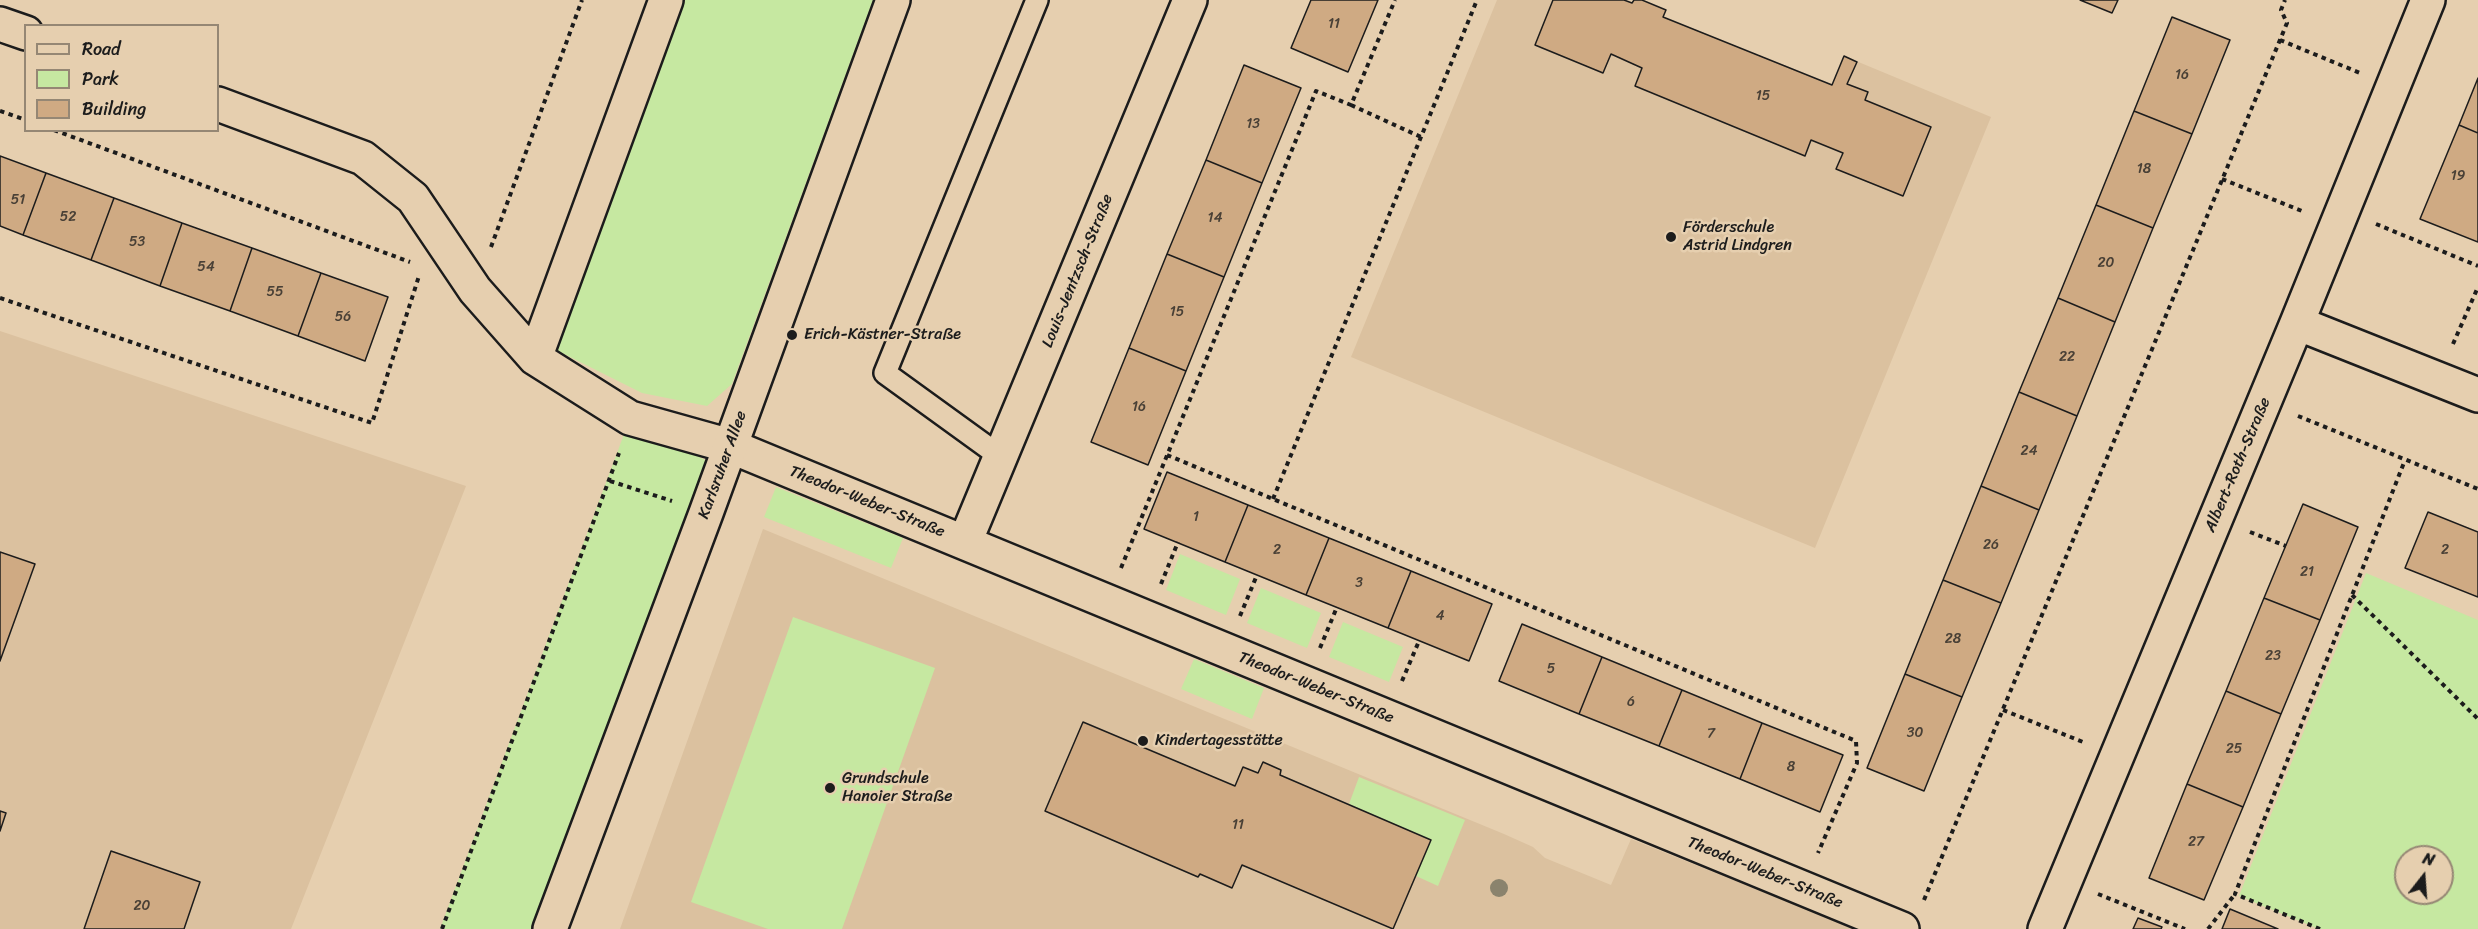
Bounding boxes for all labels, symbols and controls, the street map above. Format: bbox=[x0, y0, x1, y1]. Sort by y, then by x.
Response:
house number: 11 bbox=[1328, 16, 1340, 32]
legend bbox=[24, 24, 219, 132]
text: Road bbox=[82, 33, 121, 65]
text: Park bbox=[82, 63, 119, 95]
house number: 16 bbox=[2175, 67, 2189, 83]
house number: 15 bbox=[1756, 88, 1770, 104]
text: Building bbox=[82, 93, 146, 125]
house number: 13 bbox=[1246, 116, 1260, 132]
house number: 18 bbox=[2137, 161, 2151, 177]
house number: 19 bbox=[2451, 168, 2465, 184]
street label: Louis-Jentzsch-Straße bbox=[1038, 191, 1118, 351]
house number: 51 bbox=[11, 192, 25, 208]
house number: 52 bbox=[60, 209, 76, 225]
house number: 14 bbox=[1208, 210, 1222, 226]
place label: Förderschule Astrid Lindgren bbox=[1683, 218, 1792, 256]
marker: Förderschule Astrid Lindgren bbox=[1664, 230, 1678, 244]
house number: 53 bbox=[129, 234, 145, 250]
house number: 20 bbox=[2098, 255, 2114, 271]
house number: 54 bbox=[197, 259, 215, 275]
house number: 55 bbox=[266, 284, 284, 300]
house number: 15 bbox=[1170, 304, 1184, 320]
house number: 56 bbox=[335, 309, 351, 325]
place label: Erich-Kästner-Straße bbox=[804, 325, 961, 345]
marker: Erich-Kästner-Straße bbox=[785, 328, 799, 342]
house number: 22 bbox=[2059, 349, 2075, 365]
street label: Albert-Roth-Straße bbox=[2201, 395, 2275, 535]
house number: 16 bbox=[1132, 399, 1146, 415]
street label: Karlsruher Allee bbox=[695, 408, 751, 522]
house number: 24 bbox=[2021, 443, 2037, 459]
street label: Theodor-Weber-Straße bbox=[787, 462, 947, 542]
house number: 1 bbox=[1193, 509, 1199, 525]
house number: 26 bbox=[1983, 537, 1999, 553]
house number: 2 bbox=[1273, 542, 1281, 558]
house number: 2 bbox=[2441, 542, 2449, 558]
house number: 21 bbox=[2300, 564, 2314, 580]
house number: 3 bbox=[1355, 575, 1363, 591]
house number: 4 bbox=[1436, 608, 1444, 624]
house number: 28 bbox=[1945, 631, 1961, 647]
street label: Theodor-Weber-Straße bbox=[1236, 648, 1396, 728]
house number: 23 bbox=[2265, 648, 2281, 664]
house number: 5 bbox=[1547, 661, 1555, 677]
house number: 6 bbox=[1627, 694, 1635, 710]
house number: 30 bbox=[1907, 725, 1923, 741]
house number: 7 bbox=[1707, 726, 1715, 742]
place label: Kindertagesstätte bbox=[1155, 731, 1283, 751]
marker: Kindertagesstätte bbox=[1136, 734, 1150, 748]
house number: 25 bbox=[2226, 741, 2242, 757]
house number: 8 bbox=[1787, 759, 1795, 775]
place label: Grundschule Hanoier Straße bbox=[842, 769, 952, 807]
marker: Grundschule Hanoier Straße bbox=[823, 781, 837, 795]
house number: 11 bbox=[1232, 817, 1244, 833]
street label: Theodor-Weber-Straße bbox=[1685, 833, 1845, 913]
house number: 27 bbox=[2188, 834, 2204, 850]
text: N bbox=[2419, 844, 2438, 875]
north arrow bbox=[2394, 845, 2454, 905]
house number: 20 bbox=[134, 898, 150, 914]

